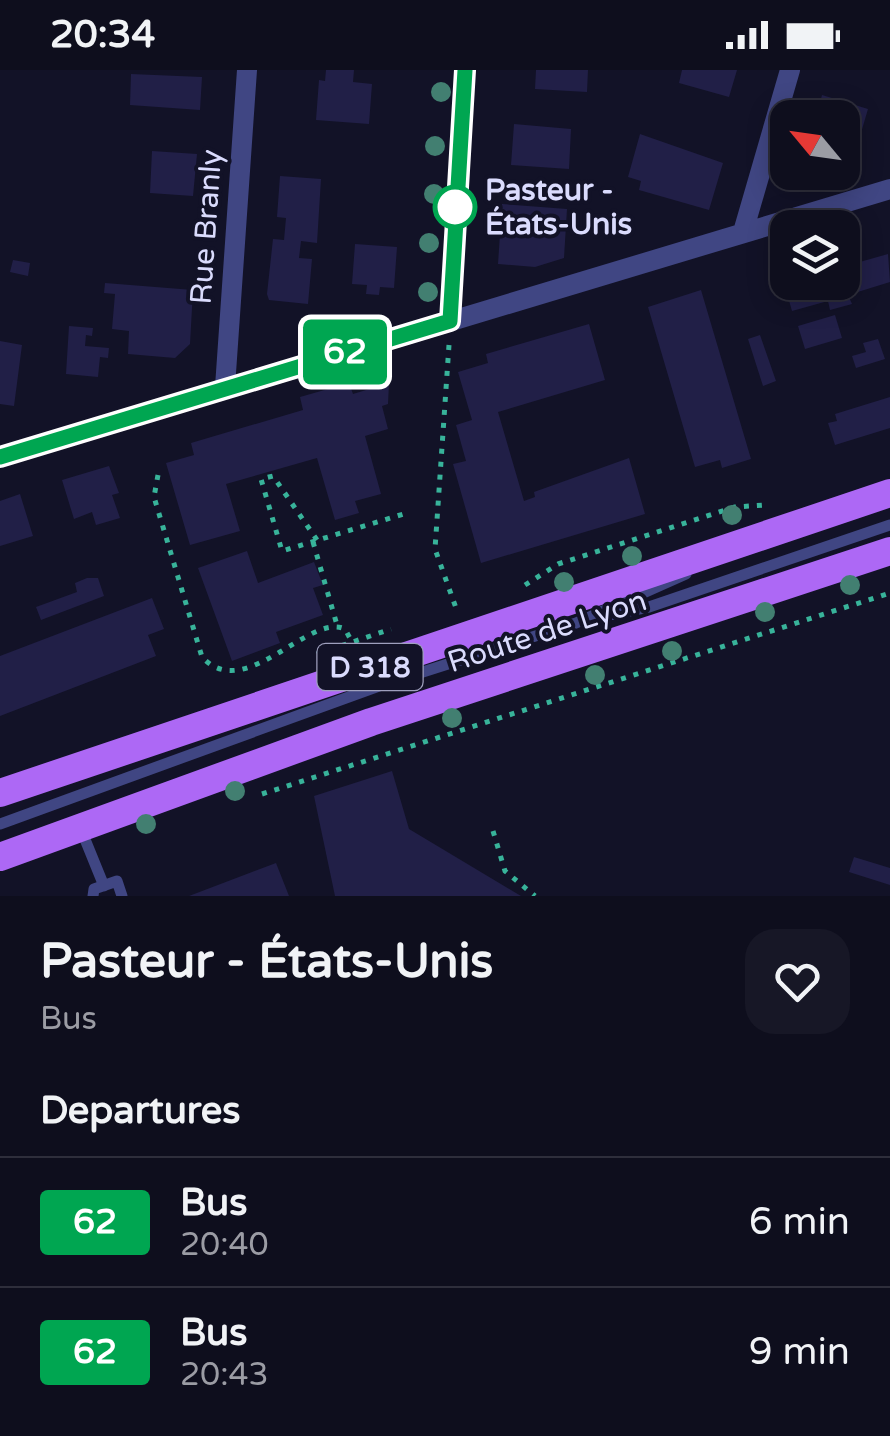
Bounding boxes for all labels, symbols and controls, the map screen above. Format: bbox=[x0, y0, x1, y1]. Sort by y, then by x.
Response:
text: 20:34 bbox=[50, 12, 155, 58]
north arrow bbox=[770, 100, 860, 190]
map controls bbox=[770, 100, 860, 300]
street label: Rue Branly bbox=[183, 148, 230, 306]
place label: Pasteur - États-Unis bbox=[485, 172, 632, 243]
marker: Pasteur - États-Unis bbox=[434, 186, 476, 228]
button: layers bbox=[770, 210, 860, 300]
line badge: 62 bbox=[300, 320, 390, 384]
text: 62 bbox=[323, 331, 367, 373]
street label: Route de Lyon bbox=[443, 582, 651, 681]
road number: D 318 bbox=[318, 644, 422, 690]
button: heart bbox=[745, 929, 850, 1034]
text: Pasteur - États-Unis bbox=[40, 933, 493, 991]
text: Bus bbox=[40, 1000, 97, 1038]
text: Departures bbox=[40, 1088, 241, 1134]
text: Bus bbox=[180, 1180, 247, 1226]
text: 6 min bbox=[749, 1199, 850, 1245]
text: 62 bbox=[73, 1201, 117, 1243]
text: 20:40 bbox=[180, 1226, 269, 1264]
text: Bus bbox=[180, 1310, 247, 1356]
text: 9 min bbox=[749, 1329, 850, 1375]
text: 62 bbox=[73, 1331, 117, 1373]
text: 20:43 bbox=[180, 1356, 269, 1394]

